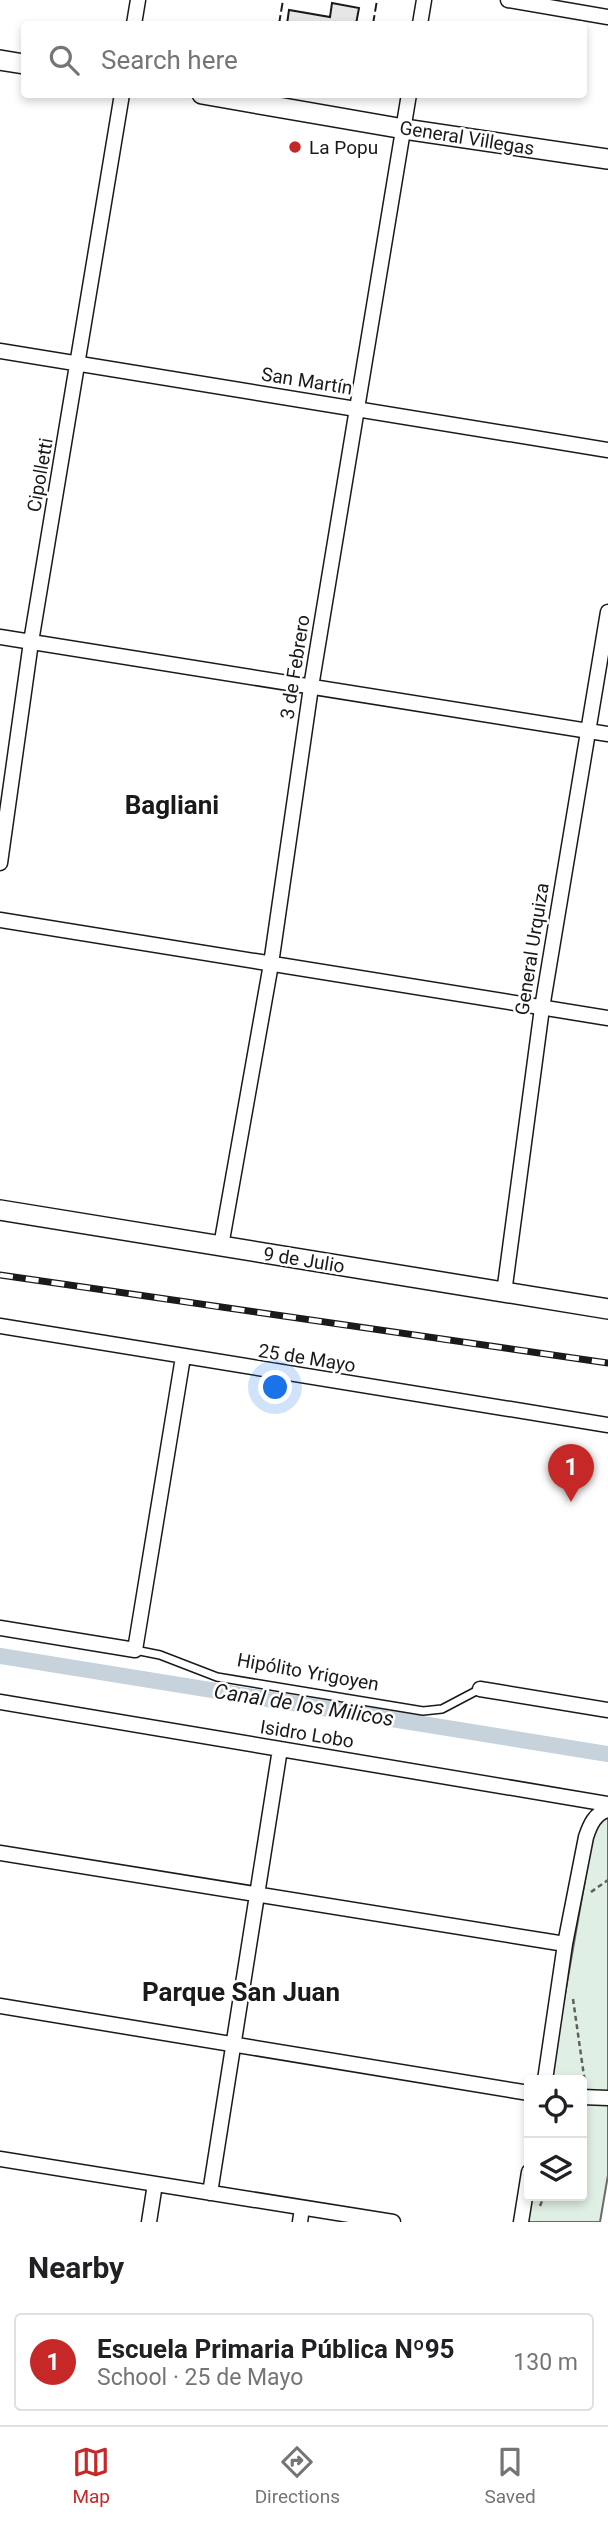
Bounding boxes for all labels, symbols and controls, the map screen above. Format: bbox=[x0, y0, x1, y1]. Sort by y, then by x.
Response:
search box bbox=[21, 21, 587, 98]
icon: search bbox=[45, 41, 83, 79]
text: Search here bbox=[101, 45, 238, 75]
street label: General Villegas bbox=[398, 116, 536, 160]
place label: La Popu bbox=[309, 136, 378, 159]
marker: La Popu bbox=[287, 139, 303, 155]
street label: San Martín bbox=[260, 362, 354, 400]
street label: Cipolletti bbox=[22, 436, 58, 514]
street label: 3 de Febrero bbox=[275, 613, 315, 721]
district label: Bagliani bbox=[125, 790, 219, 820]
street label: General Urquiza bbox=[510, 881, 554, 1017]
street label: 9 de Julio bbox=[262, 1242, 346, 1278]
street label: 25 de Mayo bbox=[257, 1339, 357, 1377]
your location bbox=[258, 1370, 292, 1404]
pin: 1 bbox=[548, 1444, 594, 1502]
street label: Hipólito Yrigoyen bbox=[235, 1648, 381, 1696]
water label: Canal de los Milicos bbox=[212, 1679, 396, 1731]
street label: Isidro Lobo bbox=[258, 1715, 356, 1753]
district label: Parque San Juan bbox=[142, 1977, 340, 2007]
map controls bbox=[524, 2075, 587, 2201]
button: locate bbox=[524, 2075, 587, 2138]
button: layers bbox=[524, 2138, 587, 2201]
text: Nearby bbox=[28, 2250, 124, 2285]
text: Escuela Primaria Pública Nº95 bbox=[97, 2334, 454, 2364]
text: 1 bbox=[46, 2349, 60, 2376]
text: 130 m bbox=[513, 2349, 578, 2376]
text: School · 25 de Mayo bbox=[97, 2364, 303, 2391]
tab: Map bbox=[72, 2443, 110, 2508]
tab: Directions bbox=[255, 2443, 340, 2508]
tab: Saved bbox=[484, 2443, 536, 2508]

